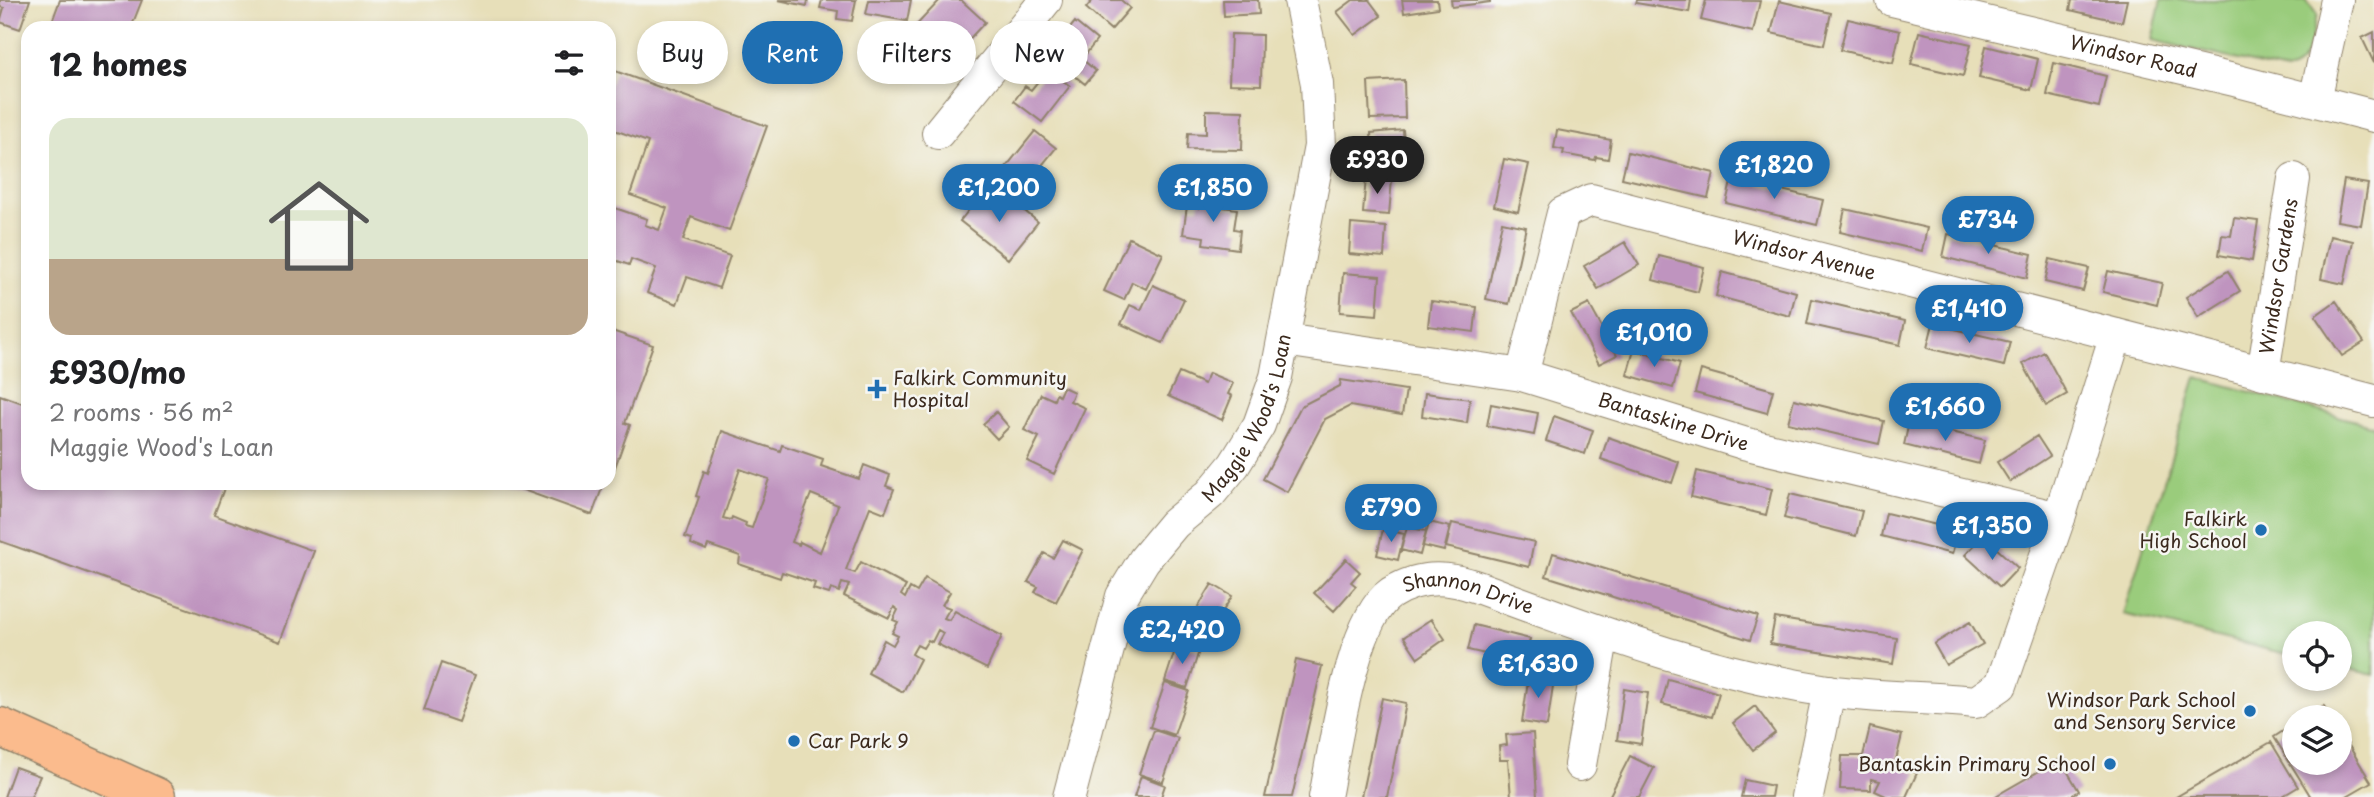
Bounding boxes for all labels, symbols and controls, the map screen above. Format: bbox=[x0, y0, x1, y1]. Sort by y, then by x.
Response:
chip: Buy bbox=[637, 21, 728, 84]
chip: Rent bbox=[742, 21, 843, 84]
chip: Filters bbox=[857, 21, 976, 84]
chip: New bbox=[990, 21, 1088, 84]
street label: Windsor Road bbox=[2067, 27, 2200, 84]
text: 12 homes bbox=[49, 41, 187, 86]
icon: filters bbox=[550, 44, 588, 82]
pin: £930 bbox=[1336, 136, 1418, 196]
text: £930 bbox=[1346, 141, 1408, 176]
pin: £1,820 bbox=[1717, 142, 1831, 201]
text: £1,820 bbox=[1735, 146, 1813, 181]
icon: home bbox=[256, 163, 382, 289]
pin: £1,200 bbox=[942, 164, 1056, 224]
pin: £1,850 bbox=[1156, 164, 1270, 224]
text: £1,200 bbox=[958, 169, 1040, 204]
text: £1,850 bbox=[1174, 169, 1252, 204]
pin: £734 bbox=[1947, 196, 2029, 256]
street label: Windsor Gardens bbox=[2251, 196, 2304, 356]
text: £734 bbox=[1958, 201, 2018, 236]
street label: Windsor Avenue bbox=[1730, 222, 1879, 286]
pin: £1,410 bbox=[1912, 286, 2026, 345]
text: £1,410 bbox=[1931, 290, 2007, 325]
pin: £1,010 bbox=[1597, 310, 1711, 369]
text: £1,010 bbox=[1616, 314, 1692, 349]
street label: Maggie Wood's Loan bbox=[1194, 332, 1297, 507]
text: £930/mo bbox=[49, 349, 186, 394]
place label: Falkirk Community Hospital bbox=[893, 363, 1067, 413]
marker: Falkirk Community Hospital bbox=[867, 379, 887, 399]
street label: Bantaskine Drive bbox=[1595, 384, 1752, 457]
pin: £1,660 bbox=[1888, 384, 2002, 443]
text: £1,660 bbox=[1905, 388, 1985, 423]
text: 2 rooms · 56 m² bbox=[49, 394, 234, 429]
text: Maggie Wood's Loan bbox=[49, 429, 274, 464]
pin: £790 bbox=[1350, 484, 1432, 544]
text: £790 bbox=[1361, 489, 1421, 524]
pin: £1,350 bbox=[1935, 503, 2049, 562]
place label: Falkirk High School bbox=[2140, 504, 2247, 554]
text: £1,350 bbox=[1952, 507, 2032, 542]
marker: Falkirk High School bbox=[2253, 522, 2269, 538]
street label: Shannon Drive bbox=[1398, 564, 1538, 620]
pin: £2,420 bbox=[1125, 606, 1239, 666]
text: £2,420 bbox=[1139, 611, 1225, 646]
map controls bbox=[2282, 621, 2352, 775]
button: locate bbox=[2282, 621, 2352, 691]
pin: £1,630 bbox=[1481, 640, 1595, 700]
text: £1,630 bbox=[1498, 645, 1578, 680]
place label: Windsor Park School and Sensory Service bbox=[2047, 685, 2236, 735]
marker: Windsor Park School and Sensory Service bbox=[2242, 703, 2258, 719]
button: layers bbox=[2282, 705, 2352, 775]
place label: Car Park 9 bbox=[808, 726, 909, 754]
marker: Car Park 9 bbox=[786, 733, 802, 749]
place label: Bantaskin Primary School bbox=[1858, 749, 2096, 777]
marker: Bantaskin Primary School bbox=[2102, 756, 2118, 772]

